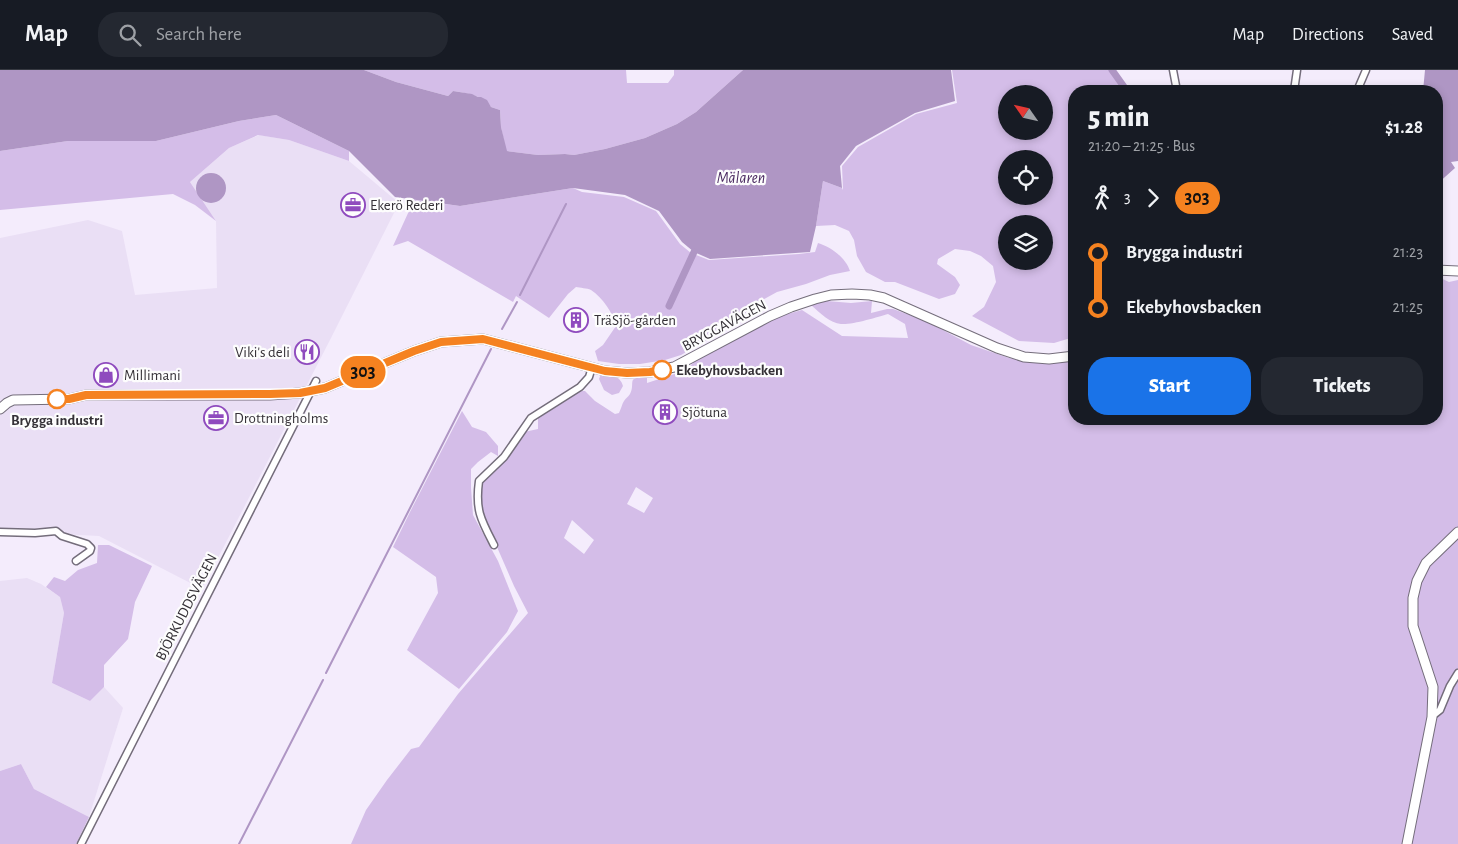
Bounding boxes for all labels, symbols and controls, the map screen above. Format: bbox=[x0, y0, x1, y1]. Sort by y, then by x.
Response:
search box bbox=[98, 12, 448, 57]
icon: search bbox=[116, 21, 144, 49]
text: Map bbox=[25, 22, 68, 46]
text: Search here bbox=[156, 25, 242, 44]
text: Map bbox=[1233, 26, 1264, 44]
text: Directions bbox=[1292, 26, 1364, 44]
text: Saved bbox=[1392, 26, 1433, 44]
north arrow bbox=[998, 85, 1052, 140]
map controls bbox=[998, 85, 1053, 270]
text: 5 min bbox=[1088, 104, 1150, 132]
text: $1.28 bbox=[1385, 118, 1423, 137]
text: 21:20 – 21:25 · Bus bbox=[1088, 138, 1195, 154]
button: locate bbox=[998, 150, 1053, 205]
water label: Mälaren bbox=[717, 170, 765, 186]
icon: walk bbox=[1088, 184, 1116, 212]
icon: forward bbox=[1139, 184, 1167, 212]
text: 3 bbox=[1124, 189, 1131, 205]
text: 303 bbox=[1185, 189, 1210, 207]
office icon: Ekerö Rederi bbox=[340, 192, 366, 218]
place label: Ekerö Rederi bbox=[370, 198, 443, 213]
button: layers bbox=[998, 215, 1053, 270]
text: Brygga industri bbox=[1126, 243, 1243, 262]
text: 21:23 bbox=[1393, 244, 1423, 260]
street label: BRYGGAVÄGEN bbox=[679, 296, 769, 354]
text: Ekebyhovsbacken bbox=[1126, 298, 1262, 317]
text: 21:25 bbox=[1393, 299, 1423, 315]
building icon: TräSjö-gården bbox=[563, 307, 589, 333]
place label: TräSjö-gården bbox=[594, 313, 676, 328]
restaurant icon: Viki's deli bbox=[294, 339, 320, 365]
place label: Viki's deli bbox=[235, 345, 290, 360]
line badge: 303 bbox=[334, 356, 392, 388]
button: Start bbox=[1088, 357, 1251, 415]
button: Tickets bbox=[1261, 357, 1423, 415]
marker: Ekebyhovsbacken bbox=[652, 360, 672, 380]
shop icon: Millimani bbox=[93, 362, 119, 388]
text: 303 bbox=[351, 363, 375, 381]
place label: Ekebyhovsbacken bbox=[676, 363, 783, 378]
place label: Millimani bbox=[124, 368, 181, 383]
marker: Brygga industri bbox=[47, 389, 67, 409]
building icon: Sjötuna bbox=[652, 399, 678, 425]
office icon: Drottningholms bbox=[203, 405, 229, 431]
place label: Sjötuna bbox=[682, 405, 727, 420]
place label: Drottningholms bbox=[234, 411, 328, 426]
place label: Brygga industri bbox=[11, 413, 103, 428]
street label: BJÖRKUDDSVÄGEN bbox=[151, 551, 220, 663]

